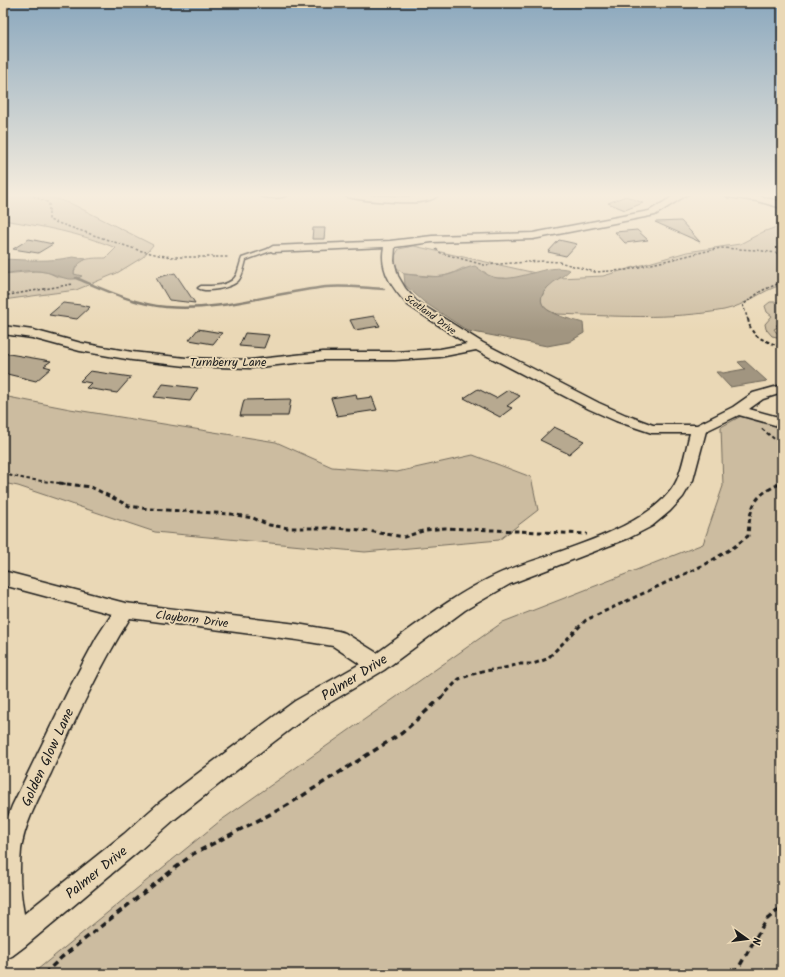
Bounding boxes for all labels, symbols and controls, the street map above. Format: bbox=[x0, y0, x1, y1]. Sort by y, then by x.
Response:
street label: Scotland Drive bbox=[401, 291, 460, 339]
street label: Turnberry Lane bbox=[190, 353, 267, 372]
street label: Clayborn Drive bbox=[154, 606, 230, 633]
street label: Palmer Drive bbox=[317, 648, 393, 707]
street label: Golden Glow Lane bbox=[16, 704, 81, 810]
street label: Palmer Drive bbox=[61, 840, 133, 905]
north arrow bbox=[727, 919, 767, 959]
text: N bbox=[746, 936, 765, 947]

